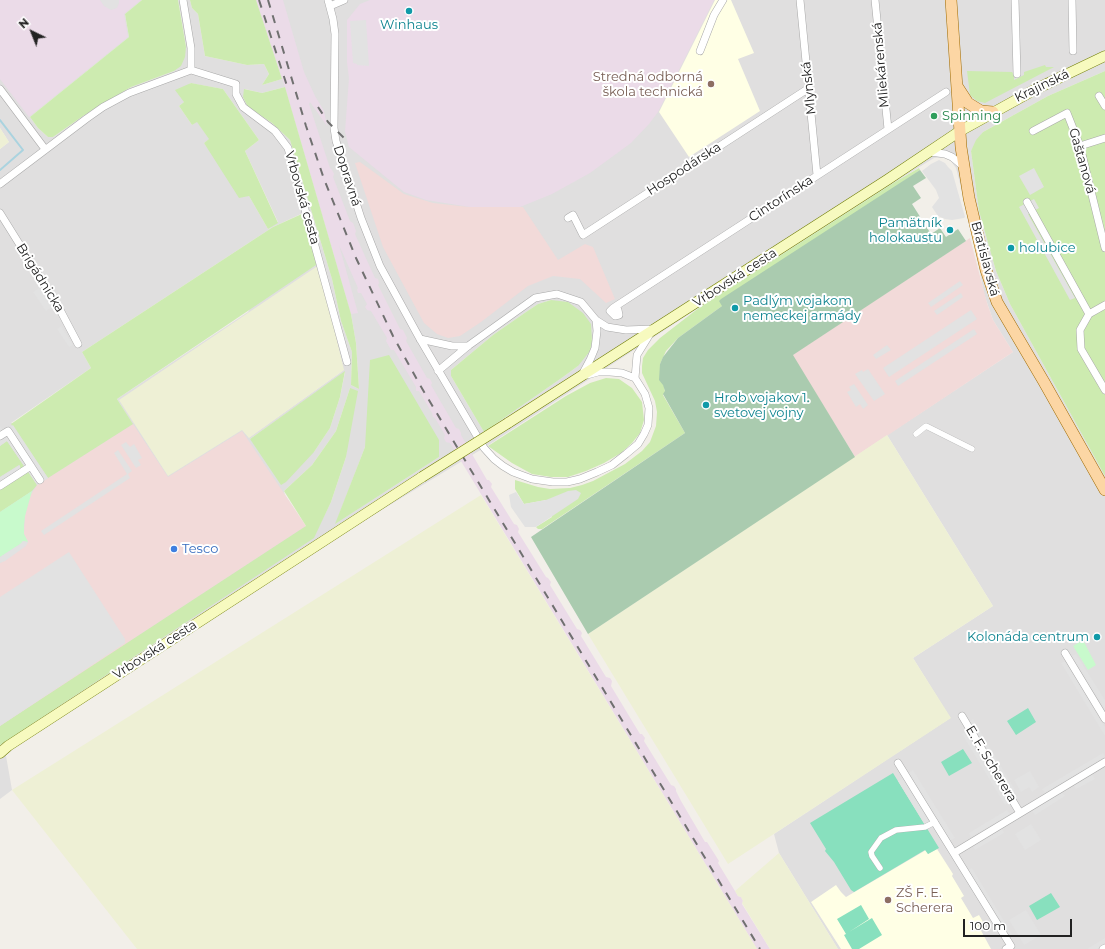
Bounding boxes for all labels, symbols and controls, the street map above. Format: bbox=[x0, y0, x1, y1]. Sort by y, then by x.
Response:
marker: Winhaus bbox=[404, 6, 414, 16]
north arrow bbox=[12, 12, 52, 52]
text: N bbox=[16, 15, 32, 31]
place label: Winhaus bbox=[380, 17, 438, 33]
street label: Mliekárenská bbox=[869, 22, 893, 108]
street label: Mlynská bbox=[798, 61, 820, 115]
street label: Krajinská bbox=[1012, 66, 1072, 106]
place label: Stredná odborná škola technická bbox=[593, 69, 703, 100]
marker: Stredná odborná škola technická bbox=[706, 79, 716, 89]
place label: Spinning bbox=[942, 108, 1001, 124]
marker: Spinning bbox=[929, 111, 939, 121]
street label: Gaštanová bbox=[1065, 126, 1099, 196]
street label: Hospodárska bbox=[644, 139, 724, 199]
street label: Dopravná bbox=[330, 143, 364, 209]
street label: Vrbovská cesta bbox=[281, 149, 323, 247]
street label: Cintorínska bbox=[746, 172, 816, 226]
place label: Pamätník holokaustu bbox=[869, 215, 942, 246]
street label: Bratislavská bbox=[968, 220, 1002, 298]
marker: Pamätník holokaustu bbox=[945, 225, 955, 235]
place label: holubice bbox=[1019, 240, 1076, 256]
street label: Brigádnicka bbox=[13, 241, 67, 315]
marker: holubice bbox=[1006, 243, 1016, 253]
street label: Vrbovská cesta bbox=[690, 245, 780, 311]
place label: Padlým vojakom nemeckej armády bbox=[743, 293, 861, 324]
marker: Padlým vojakom nemeckej armády bbox=[730, 303, 740, 313]
place label: Hrob vojakov 1. svetovej vojny bbox=[714, 390, 810, 421]
marker: Hrob vojakov 1. svetovej vojny bbox=[701, 400, 711, 410]
place label: Tesco bbox=[182, 541, 218, 557]
marker: Tesco bbox=[169, 544, 179, 554]
street label: Vrbovská cesta bbox=[110, 617, 200, 683]
place label: Kolonáda centrum bbox=[967, 629, 1089, 645]
marker: Kolonáda centrum bbox=[1092, 632, 1102, 642]
street label: E. F. Scherera bbox=[962, 723, 1020, 805]
place label: ZŠ F. E. Scherera bbox=[896, 885, 953, 916]
marker: ZŠ F. E. Scherera bbox=[883, 895, 893, 905]
scale bar bbox=[965, 911, 1074, 937]
text: 100 m bbox=[970, 918, 1006, 933]

